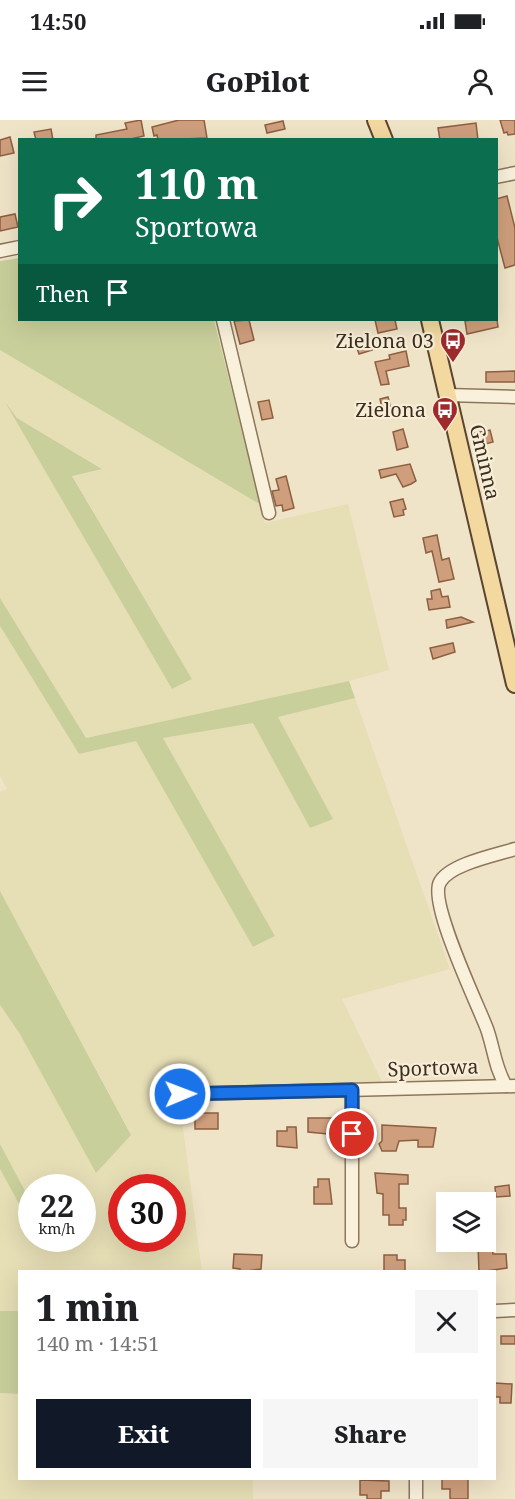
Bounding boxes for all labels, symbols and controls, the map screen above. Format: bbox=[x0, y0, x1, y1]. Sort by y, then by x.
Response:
text: 14:50 bbox=[30, 6, 86, 36]
text: GoPilot bbox=[205, 63, 310, 100]
icon: menu bbox=[18, 65, 51, 98]
icon: person bbox=[464, 65, 497, 98]
text: 110 m bbox=[135, 154, 259, 211]
icon: right bbox=[36, 162, 114, 240]
text: Sportowa bbox=[135, 208, 258, 245]
icon: arrive bbox=[101, 276, 134, 309]
text: Then bbox=[36, 278, 89, 308]
bus stop icon: Zielona 03 bbox=[438, 326, 468, 364]
place label: Zielona 03 bbox=[336, 327, 434, 354]
bus stop icon: Zielona bbox=[430, 395, 460, 433]
place label: Zielona bbox=[355, 396, 426, 423]
street label: Gminna bbox=[464, 422, 507, 502]
street label: Sportowa bbox=[387, 1052, 479, 1083]
position arrow bbox=[148, 1062, 212, 1126]
pin bbox=[326, 1108, 377, 1159]
icon: arrive bbox=[335, 1117, 368, 1150]
speed limit sign: 30 bbox=[108, 1174, 186, 1252]
text: 22 bbox=[40, 1185, 74, 1226]
map controls bbox=[436, 1192, 496, 1252]
button: layers bbox=[436, 1192, 496, 1252]
text: km/h bbox=[39, 1218, 75, 1238]
text: 1 min bbox=[36, 1283, 139, 1332]
button: close bbox=[415, 1290, 478, 1353]
text: 140 m · 14:51 bbox=[36, 1330, 159, 1357]
button: Exit bbox=[36, 1399, 251, 1468]
button: Share bbox=[263, 1399, 478, 1468]

